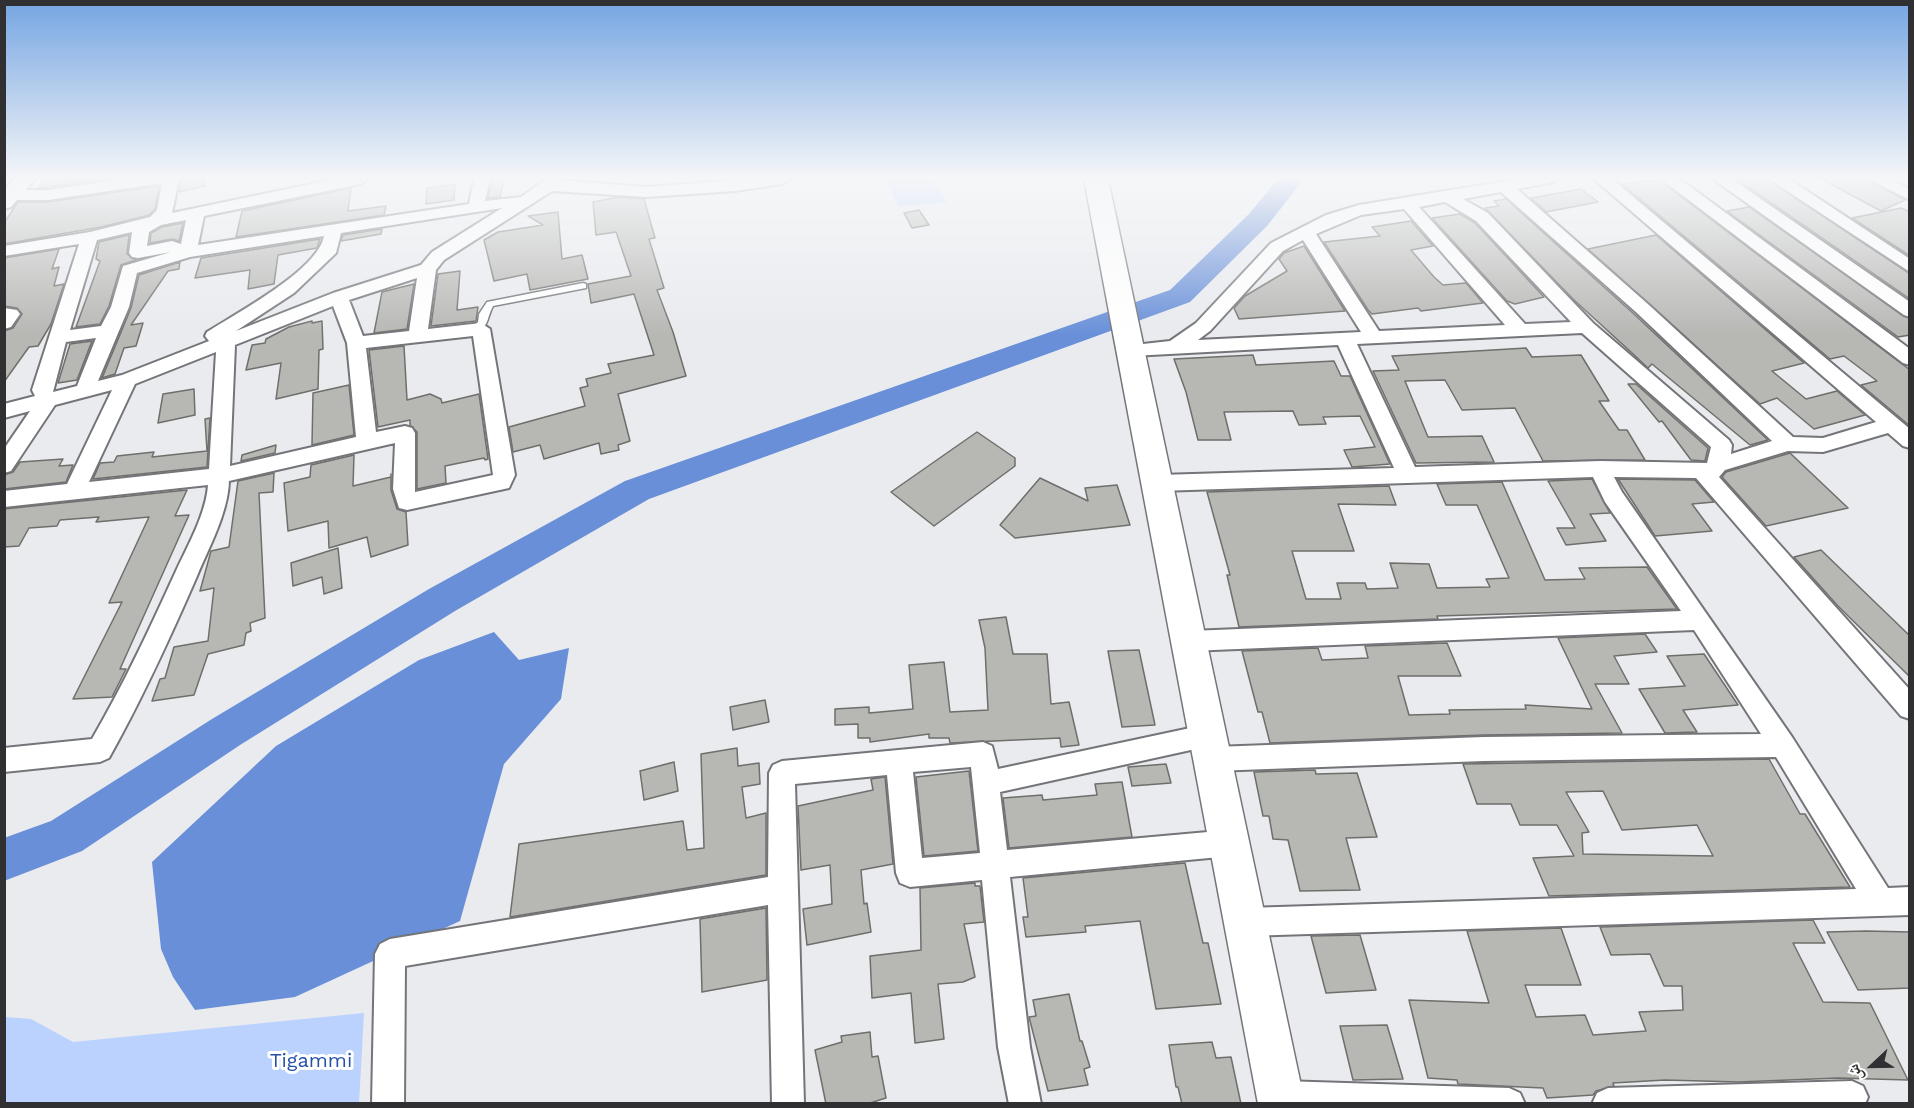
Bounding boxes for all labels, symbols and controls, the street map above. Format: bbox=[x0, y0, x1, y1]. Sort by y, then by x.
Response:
north arrow bbox=[1842, 1036, 1902, 1096]
park label: Tigammi bbox=[270, 1049, 352, 1073]
text: ش bbox=[1843, 1062, 1867, 1084]

